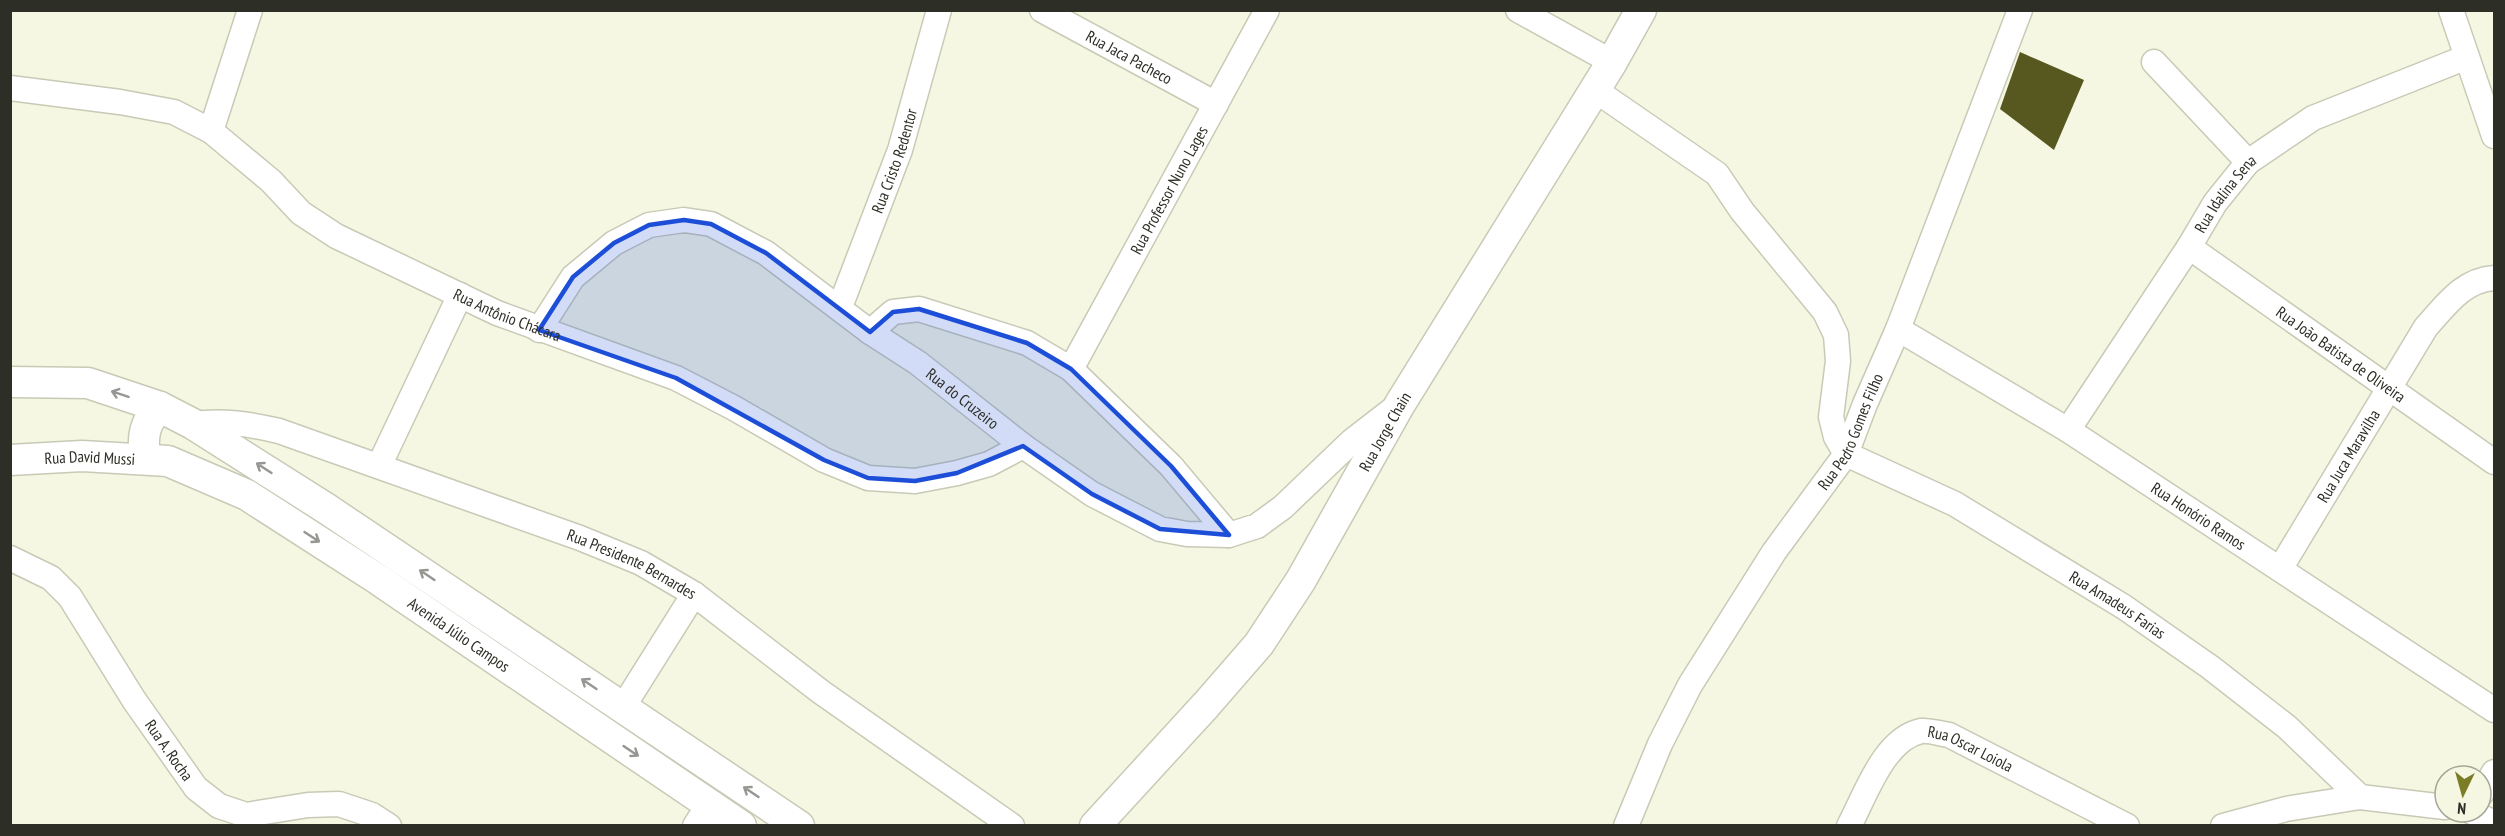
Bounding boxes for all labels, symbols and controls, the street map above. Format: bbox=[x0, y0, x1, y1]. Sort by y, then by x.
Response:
street label: Rua Jaca Pacheco bbox=[1083, 26, 1176, 88]
street label: Rua Cristo Redentor bbox=[867, 106, 921, 216]
street label: Rua Professor Nuno Lages bbox=[1126, 122, 1212, 258]
street label: Rua Idalina Sena bbox=[2190, 150, 2260, 236]
street label: Rua Antônio Chácara bbox=[450, 284, 564, 345]
street label: Rua João Batista de Oliveira bbox=[2273, 302, 2410, 407]
street label: Rua do Cruzeiro bbox=[922, 363, 1003, 433]
street label: Rua Pedro Gomes Filho bbox=[1813, 370, 1887, 494]
one-way arrow bbox=[111, 387, 130, 398]
street label: Rua Jorge Chain bbox=[1354, 388, 1415, 475]
street label: Rua Juca Maravilha bbox=[2312, 406, 2384, 506]
street label: Rua David Mussi bbox=[44, 446, 136, 469]
one-way arrow bbox=[255, 462, 272, 475]
street label: Rua Honório Ramos bbox=[2148, 478, 2250, 554]
street label: Rua Presidente Bernardes bbox=[564, 524, 700, 603]
one-way arrow bbox=[303, 531, 320, 543]
street label: Rua Amadeus Farias bbox=[2066, 566, 2170, 643]
one-way arrow bbox=[418, 569, 435, 582]
street label: Avenida Júlio Campos bbox=[404, 593, 514, 676]
one-way arrow bbox=[581, 678, 597, 690]
street label: Rua A. Rocha bbox=[141, 716, 198, 785]
street label: Rua Oscar Loiola bbox=[1926, 721, 2016, 776]
one-way arrow bbox=[622, 745, 639, 757]
north arrow bbox=[2433, 764, 2493, 824]
one-way arrow bbox=[742, 786, 759, 799]
text: N bbox=[2457, 799, 2467, 819]

